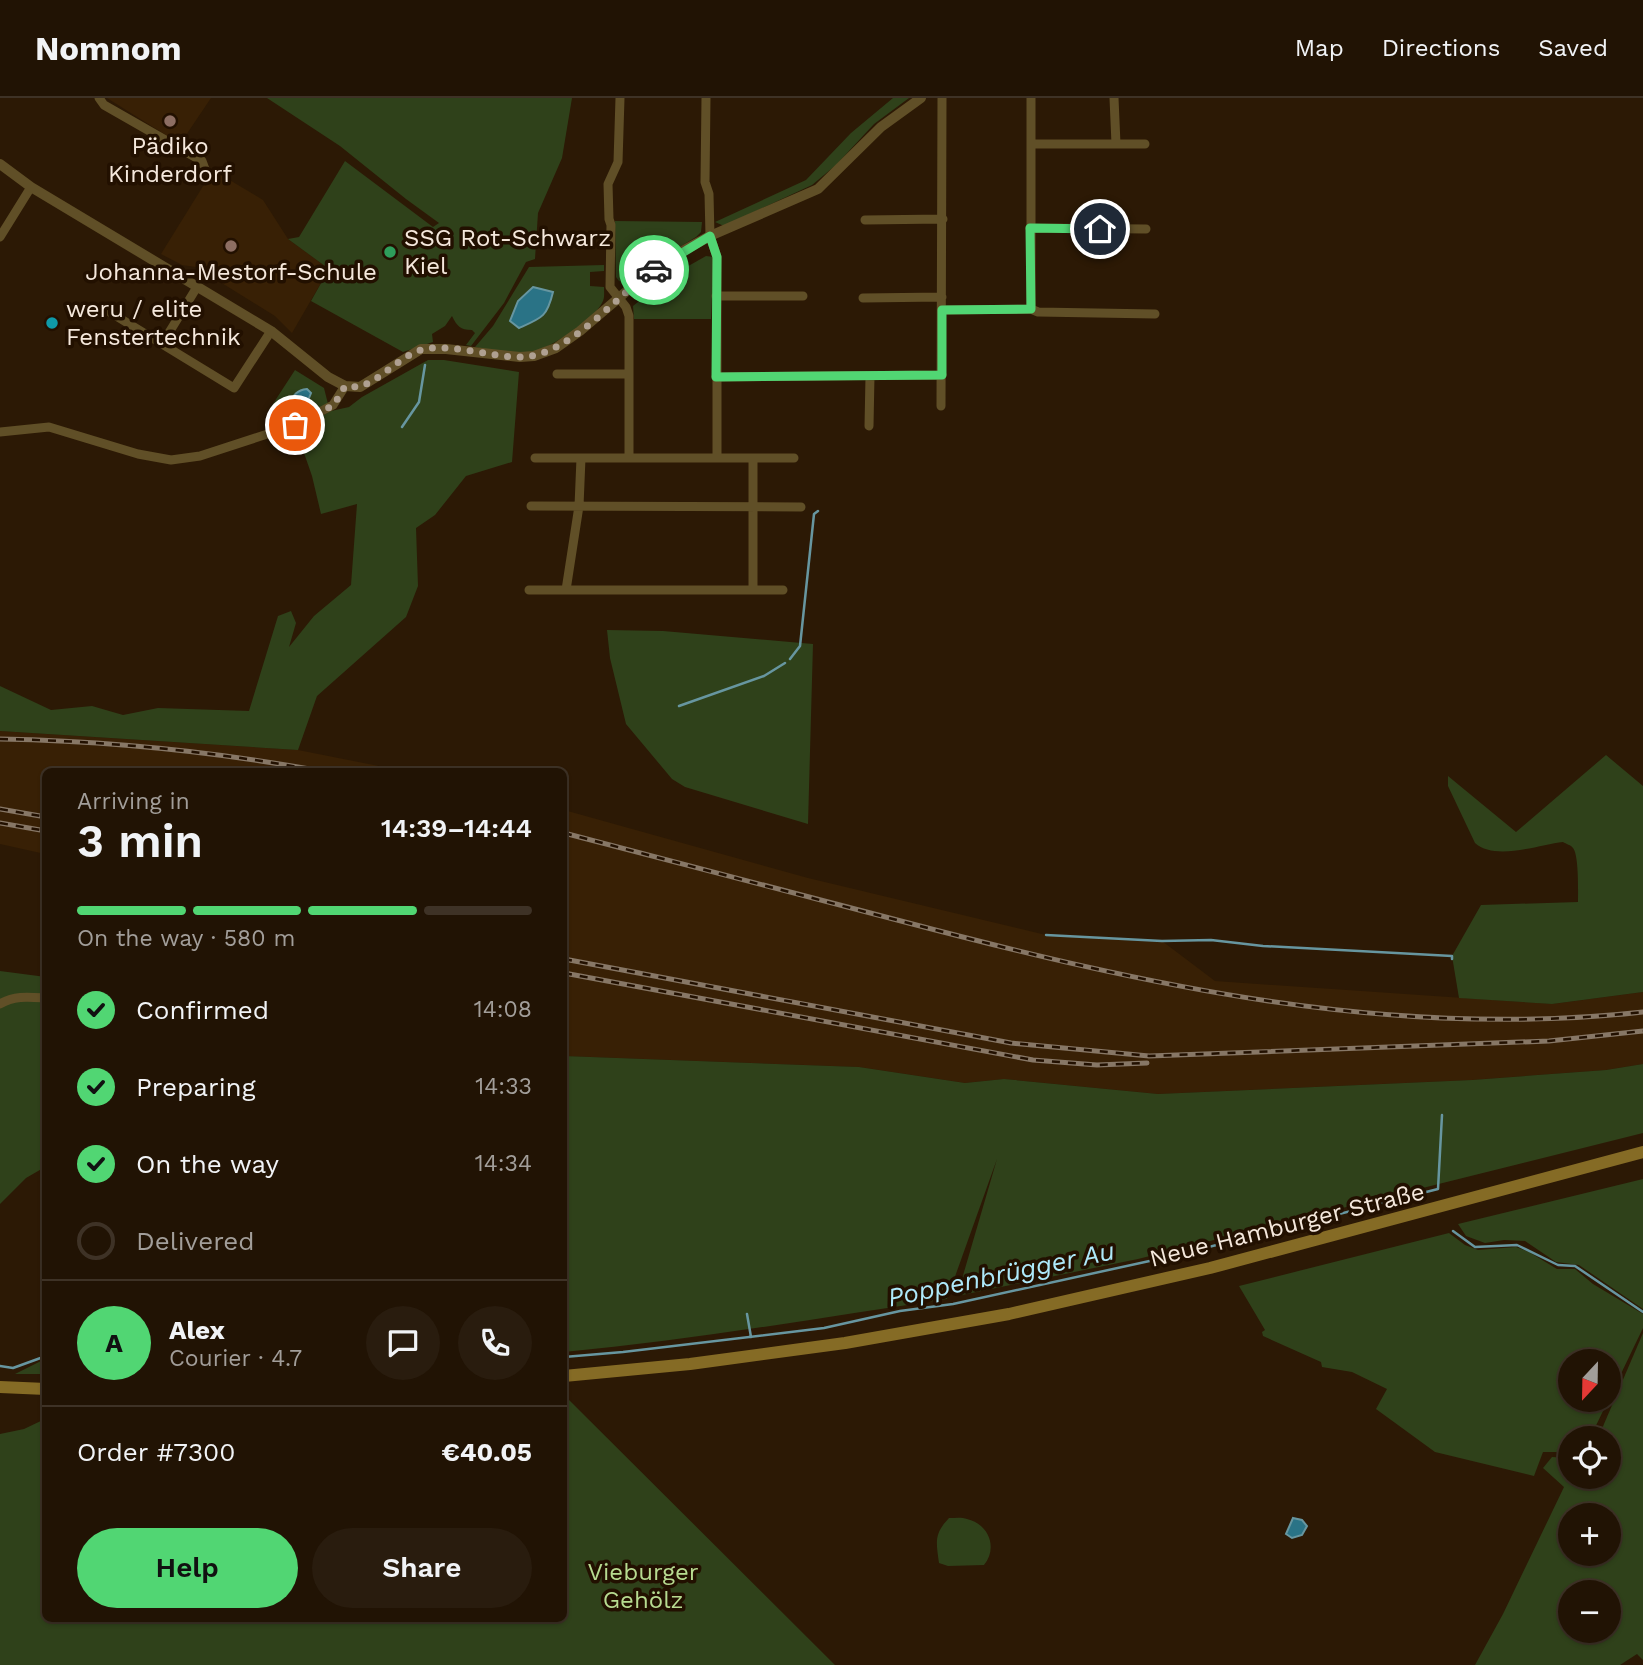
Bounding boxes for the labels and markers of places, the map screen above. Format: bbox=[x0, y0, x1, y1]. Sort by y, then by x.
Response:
marker: Pädiko Kinderdorf bbox=[162, 113, 178, 129]
place label: Pädiko Kinderdorf bbox=[108, 132, 233, 188]
pin bbox=[1070, 199, 1130, 259]
place label: SSG Rot-Schwarz Kiel bbox=[404, 224, 611, 280]
marker: Johanna-Mestorf-Schule bbox=[223, 238, 239, 254]
marker: SSG Rot-Schwarz Kiel bbox=[382, 244, 398, 260]
place label: Johanna-Mestorf-Schule bbox=[85, 258, 377, 286]
place label: weru / elite Fenstertechnik bbox=[66, 295, 241, 351]
marker: weru / elite Fenstertechnik bbox=[44, 315, 60, 331]
pin bbox=[265, 395, 325, 455]

